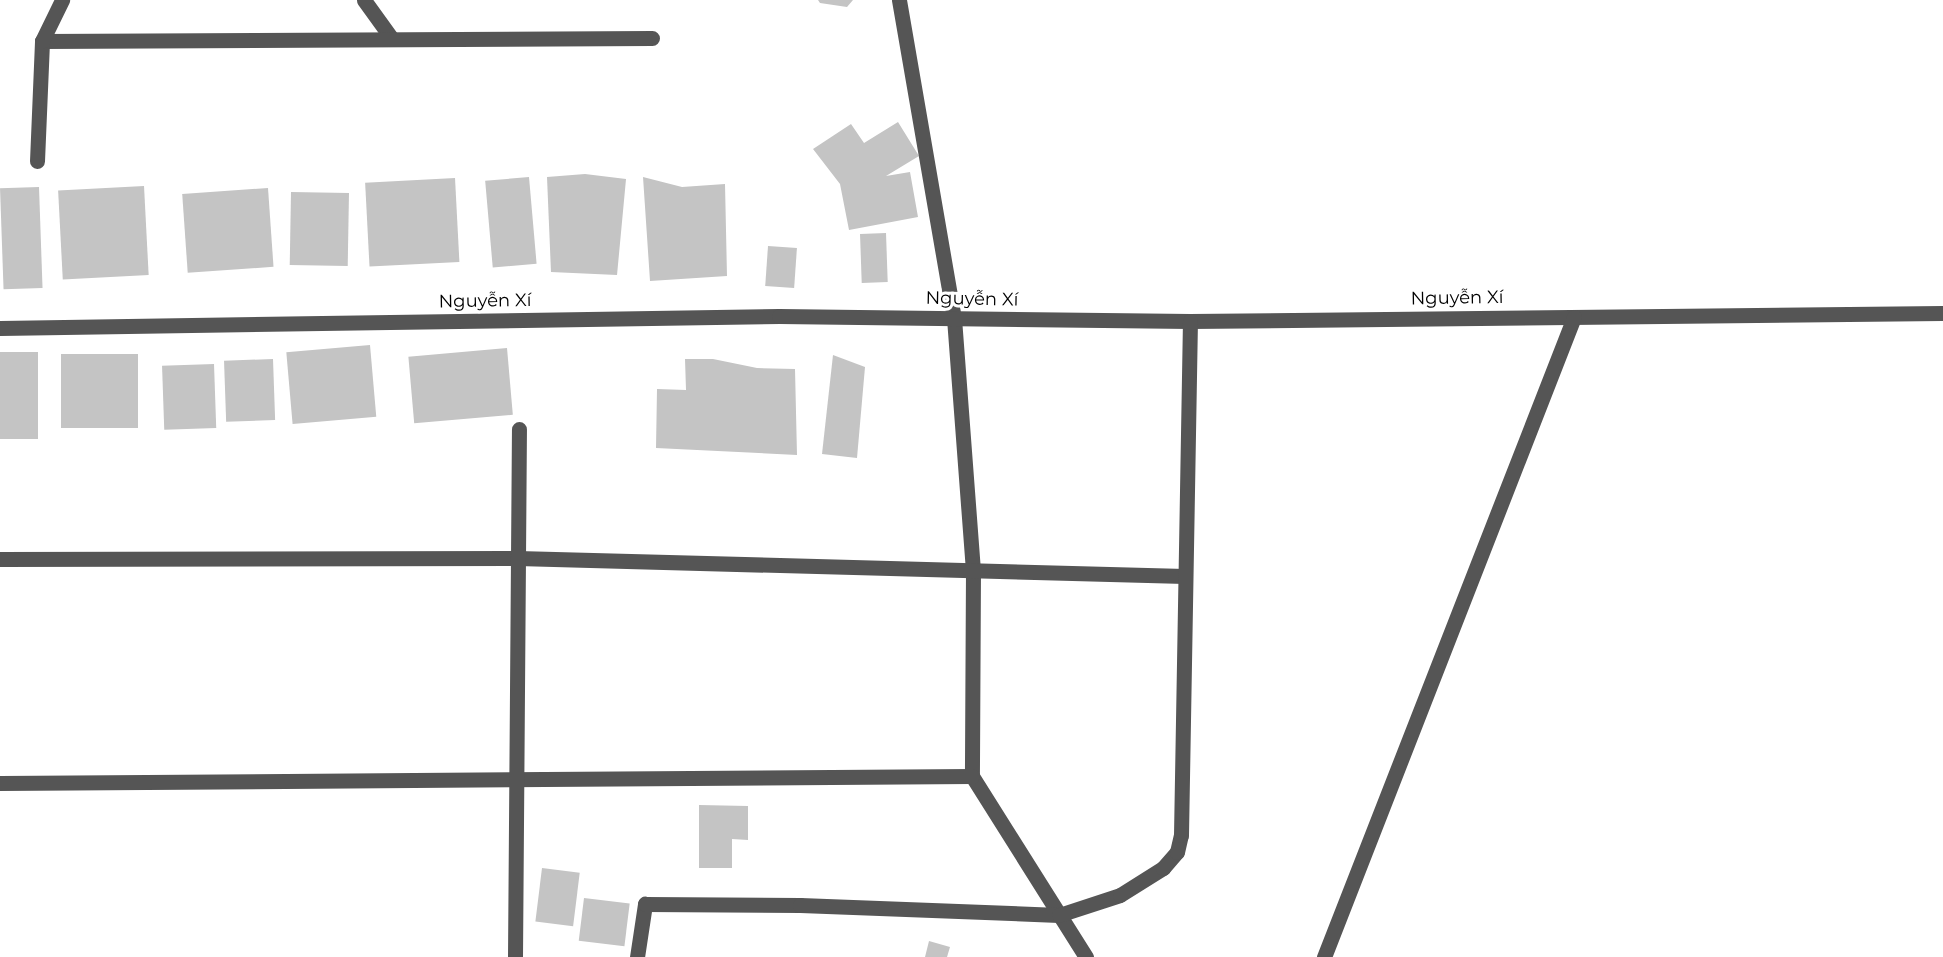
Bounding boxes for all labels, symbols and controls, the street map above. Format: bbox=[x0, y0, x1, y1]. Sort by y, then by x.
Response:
street label: Nguyễn Xí bbox=[1410, 286, 1504, 310]
street label: Nguyễn Xí bbox=[925, 287, 1019, 311]
street label: Nguyễn Xí bbox=[438, 289, 532, 313]

